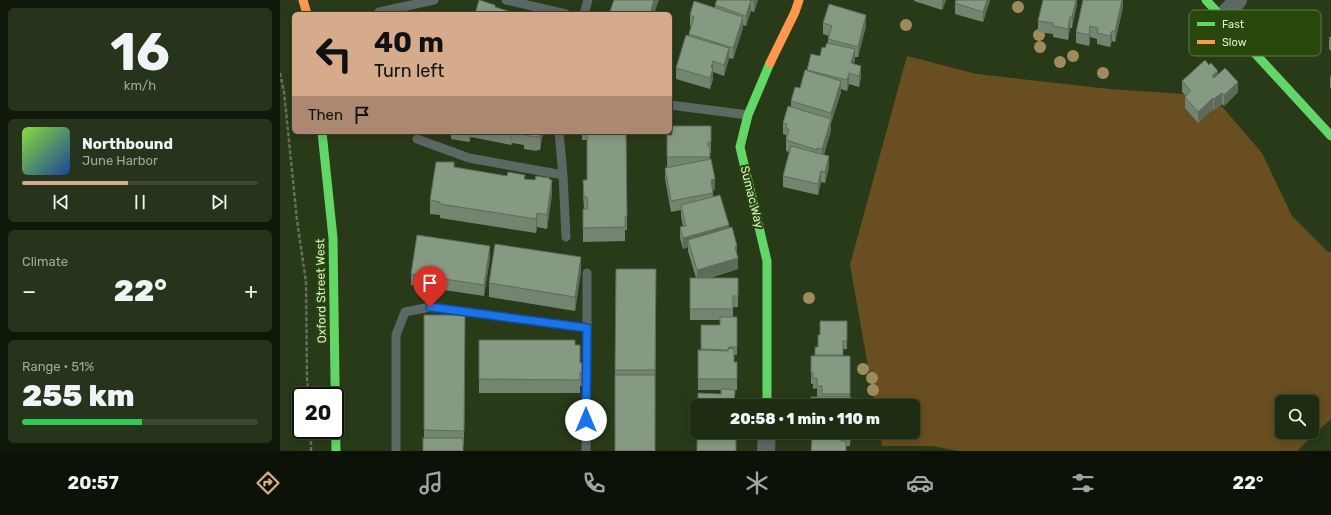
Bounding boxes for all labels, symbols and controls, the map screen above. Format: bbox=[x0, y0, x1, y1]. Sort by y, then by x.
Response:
legend bbox=[1189, 10, 1321, 56]
text: Fast bbox=[1222, 18, 1245, 31]
text: 16 bbox=[110, 21, 170, 83]
text: 40 m bbox=[374, 26, 444, 59]
icon: left bbox=[308, 28, 360, 80]
text: Slow bbox=[1222, 36, 1247, 49]
text: Turn left bbox=[374, 60, 444, 82]
text: km/h bbox=[124, 78, 156, 93]
icon: arrive bbox=[351, 104, 373, 126]
text: Then bbox=[308, 106, 343, 124]
text: Northbound bbox=[82, 135, 173, 153]
text: June Harbor bbox=[82, 153, 158, 168]
street label: Sumac Way bbox=[737, 164, 767, 230]
icon: previous bbox=[50, 191, 72, 213]
icon: pause bbox=[129, 191, 151, 213]
icon: next bbox=[208, 191, 230, 213]
street label: Oxford Street West bbox=[313, 238, 329, 344]
text: Climate bbox=[22, 254, 68, 269]
pin bbox=[413, 266, 447, 307]
icon: arrive bbox=[419, 272, 441, 294]
text: 22° bbox=[114, 273, 167, 309]
text: − bbox=[22, 278, 36, 305]
text: + bbox=[244, 278, 258, 305]
text: Range · 51% bbox=[22, 359, 94, 374]
text: 255 km bbox=[22, 378, 135, 414]
speed limit sign: 20 bbox=[292, 387, 344, 439]
map controls bbox=[1275, 395, 1319, 439]
button: search bbox=[1275, 395, 1319, 439]
position arrow bbox=[565, 399, 607, 441]
text: 20:58 · 1 min · 110 m bbox=[730, 410, 880, 428]
icon: directions bbox=[254, 469, 282, 497]
icon: music bbox=[417, 469, 445, 497]
icon: phone bbox=[580, 469, 608, 497]
icon: climate bbox=[743, 469, 771, 497]
icon: car bbox=[906, 469, 934, 497]
icon: filters bbox=[1069, 469, 1097, 497]
text: 20:57 bbox=[68, 472, 119, 494]
text: 22° bbox=[1233, 472, 1263, 494]

